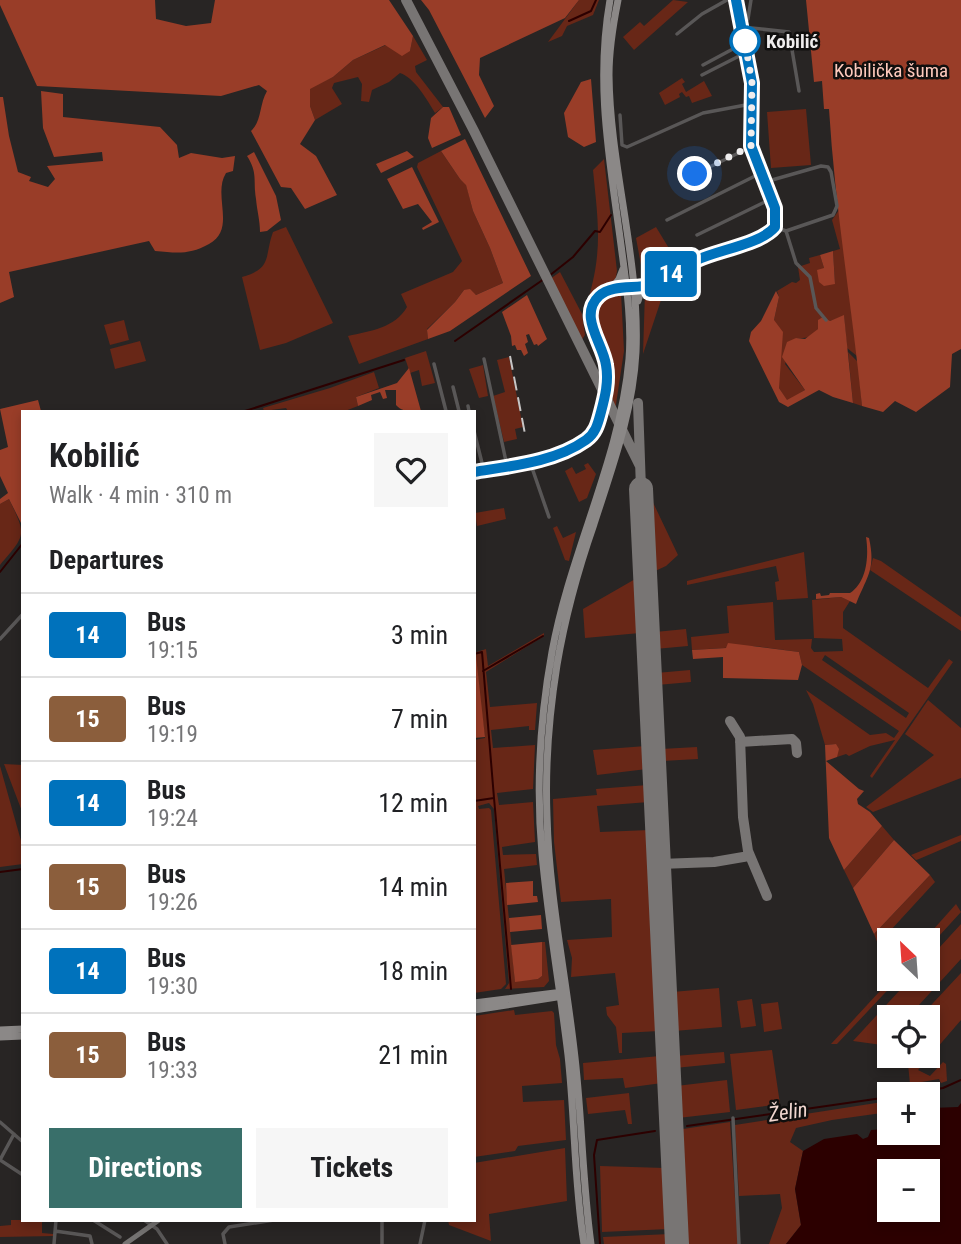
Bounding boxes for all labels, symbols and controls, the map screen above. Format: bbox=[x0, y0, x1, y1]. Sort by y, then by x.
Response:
marker: Kobilić bbox=[730, 26, 760, 56]
place label: Kobilić bbox=[766, 30, 818, 53]
park label: Kobilička šuma bbox=[834, 59, 948, 82]
your location bbox=[677, 156, 712, 191]
line badge: 14 bbox=[640, 251, 702, 297]
text: 14 bbox=[659, 260, 683, 288]
button: heart bbox=[374, 433, 448, 507]
text: Kobilić bbox=[49, 436, 140, 475]
text: Walk · 4 min · 310 m bbox=[49, 482, 232, 509]
text: Departures bbox=[49, 545, 164, 575]
text: Bus bbox=[147, 607, 186, 637]
text: 3 min bbox=[391, 620, 448, 650]
text: 14 bbox=[75, 621, 100, 649]
text: 19:15 bbox=[147, 637, 198, 664]
text: Bus bbox=[147, 691, 186, 721]
text: 7 min bbox=[391, 704, 448, 734]
text: 15 bbox=[75, 705, 100, 733]
text: 19:19 bbox=[147, 721, 198, 748]
text: Bus bbox=[147, 775, 186, 805]
text: 12 min bbox=[378, 788, 448, 818]
text: 14 bbox=[75, 789, 100, 817]
text: 19:24 bbox=[147, 805, 198, 832]
text: Bus bbox=[147, 859, 186, 889]
text: 14 min bbox=[378, 872, 448, 902]
text: 15 bbox=[75, 873, 100, 901]
text: 19:26 bbox=[147, 889, 198, 916]
north arrow bbox=[877, 928, 940, 990]
map controls bbox=[877, 928, 940, 1222]
text: Bus bbox=[147, 943, 186, 973]
text: 18 min bbox=[378, 956, 448, 986]
text: 14 bbox=[75, 957, 100, 985]
text: 19:30 bbox=[147, 973, 198, 1000]
button: locate bbox=[877, 1005, 940, 1068]
text: Bus bbox=[147, 1027, 186, 1057]
text: 21 min bbox=[378, 1040, 448, 1070]
text: 15 bbox=[75, 1041, 100, 1069]
text: 19:33 bbox=[147, 1057, 198, 1084]
button: + bbox=[877, 1082, 940, 1145]
water label: Želin bbox=[766, 1097, 809, 1127]
button: Directions bbox=[49, 1128, 242, 1208]
button: Tickets bbox=[256, 1128, 448, 1208]
button: − bbox=[877, 1159, 940, 1222]

